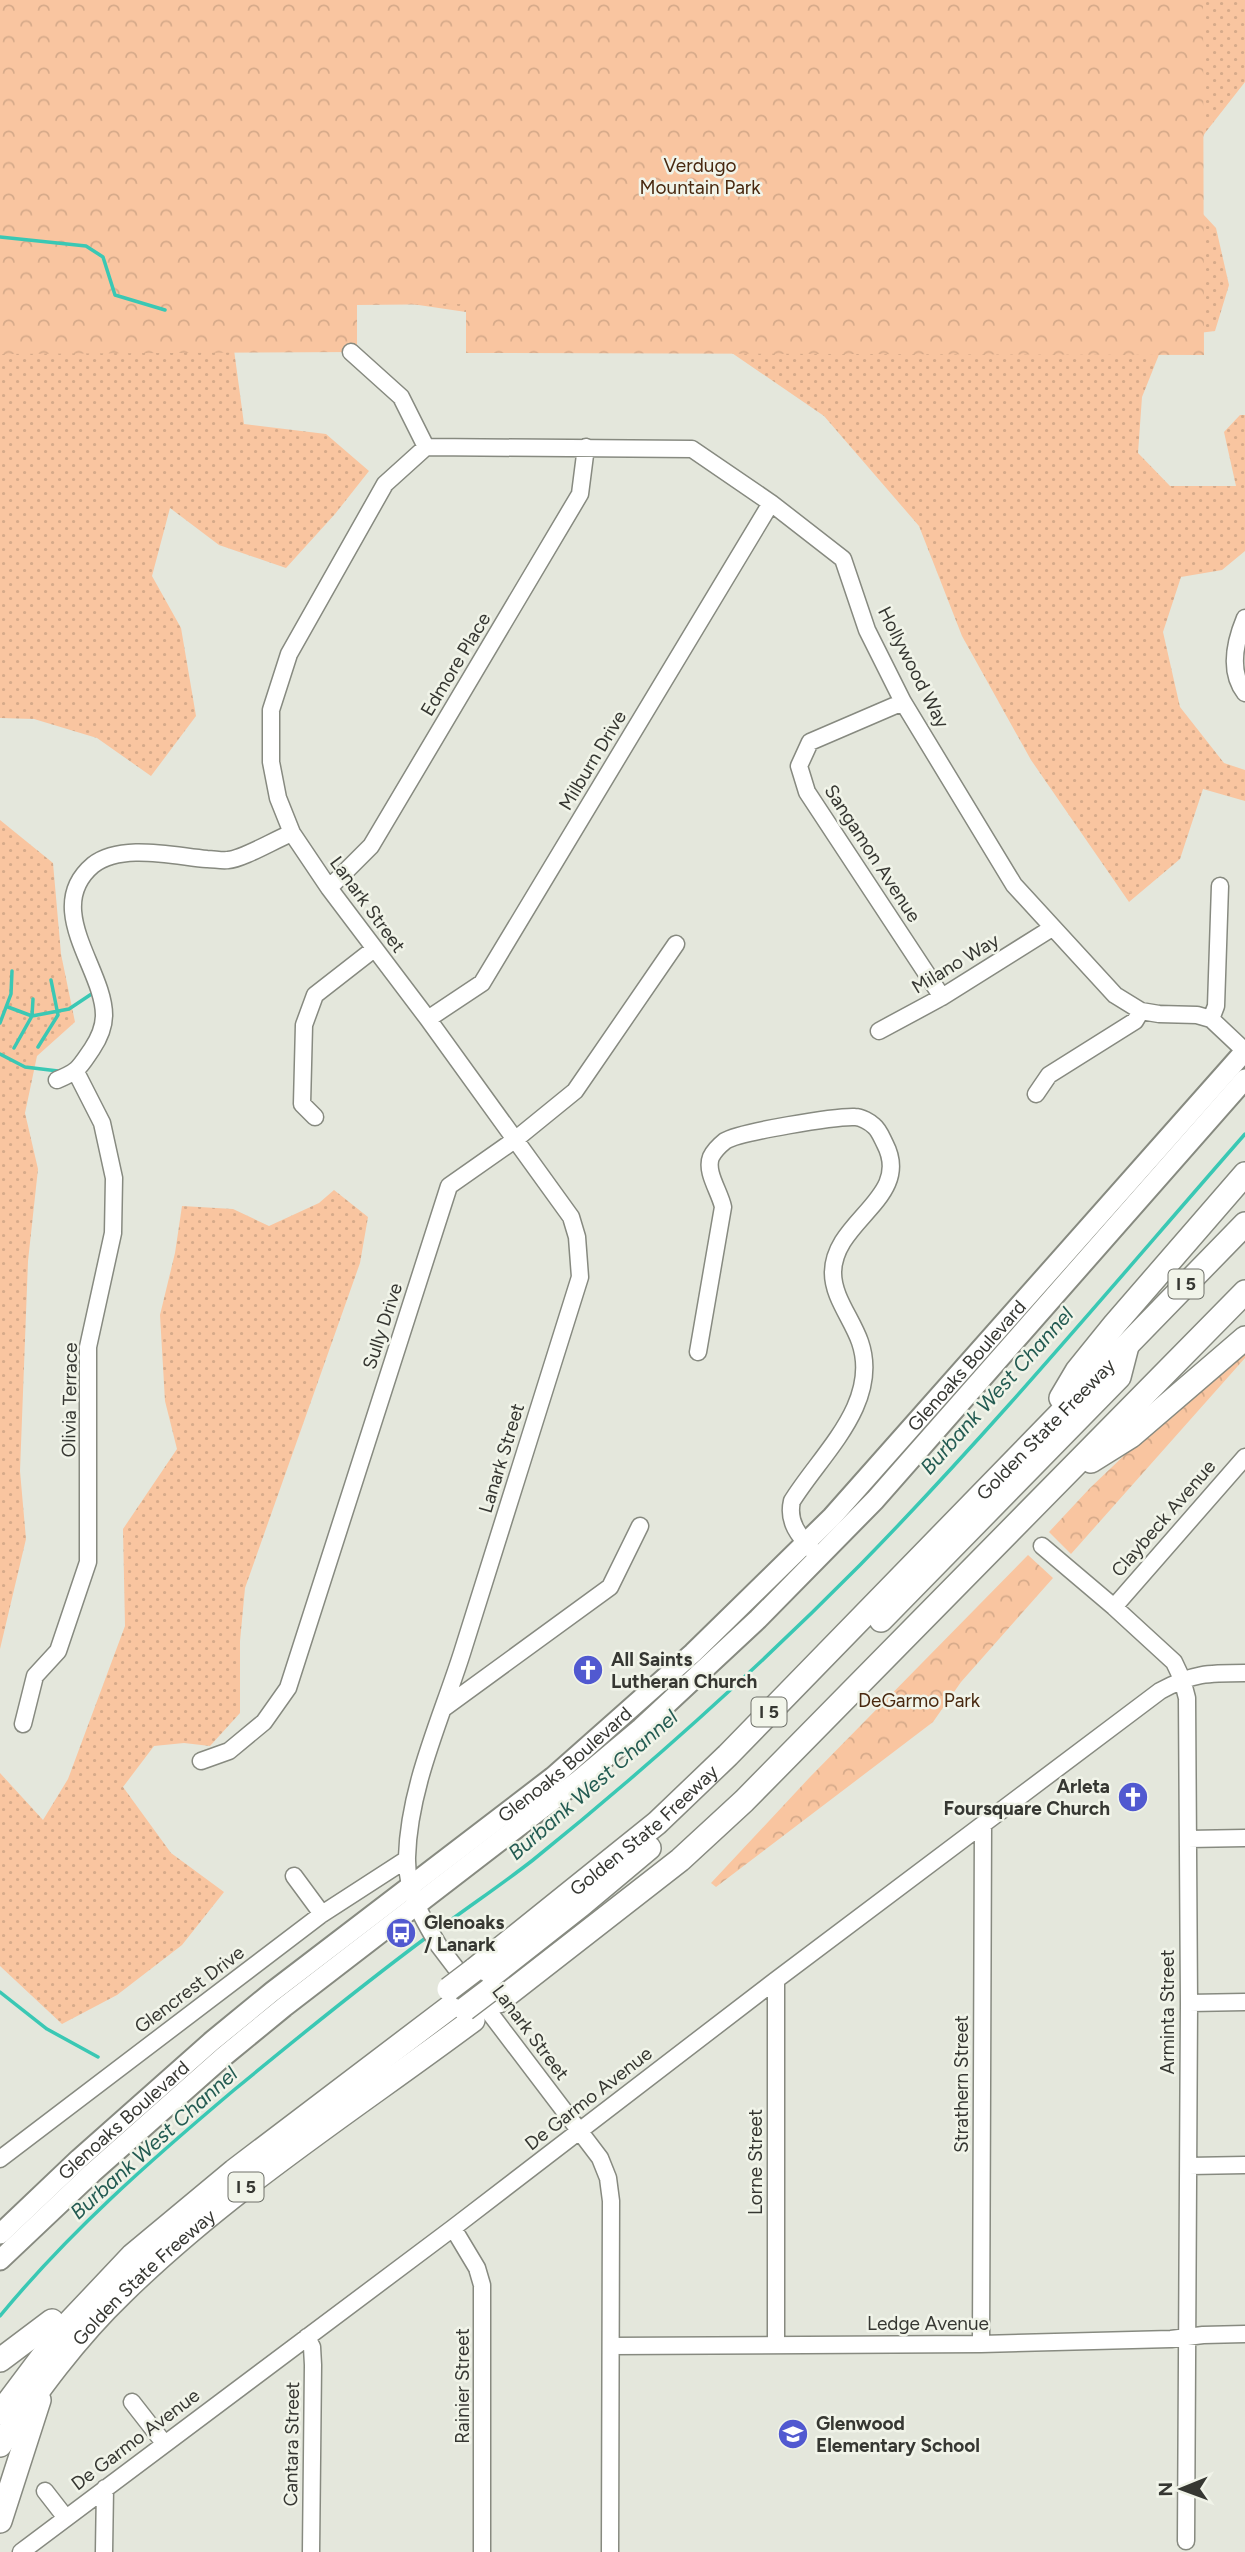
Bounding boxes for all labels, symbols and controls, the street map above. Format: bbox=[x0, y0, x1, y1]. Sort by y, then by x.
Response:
park label: Verdugo Mountain Park bbox=[640, 154, 761, 199]
street label: Hollywood Way bbox=[873, 603, 954, 732]
street label: Edmore Place bbox=[416, 608, 495, 720]
street label: Milburn Drive bbox=[554, 706, 631, 814]
street label: Sangamon Avenue bbox=[819, 780, 926, 926]
street label: Lanark Street bbox=[325, 852, 410, 957]
street label: Milano Way bbox=[907, 928, 1003, 998]
road number: I 5 bbox=[1168, 1269, 1204, 1298]
street label: Sully Drive bbox=[358, 1280, 407, 1372]
street label: Glenoaks Boulevard bbox=[902, 1295, 1031, 1436]
water label: Burbank West Channel bbox=[915, 1302, 1078, 1479]
street label: Olivia Terrace bbox=[57, 1342, 82, 1458]
street label: Golden State Freeway bbox=[972, 1354, 1120, 1505]
street label: Lanark Street bbox=[474, 1401, 529, 1516]
street label: Claybeck Avenue bbox=[1106, 1455, 1220, 1581]
place label: All Saints Lutheran Church bbox=[611, 1648, 757, 1693]
church icon: All Saints Lutheran Church bbox=[571, 1653, 605, 1687]
park label: DeGarmo Park bbox=[858, 1689, 981, 1712]
road number: I 5 bbox=[752, 1698, 786, 1727]
street label: Glenoaks Boulevard bbox=[493, 1702, 636, 1827]
water label: Burbank West Channel bbox=[503, 1704, 683, 1865]
street label: Golden State Freeway bbox=[565, 1760, 723, 1901]
place label: Arleta Foursquare Church bbox=[944, 1775, 1110, 1820]
church icon: Arleta Foursquare Church bbox=[1116, 1780, 1150, 1814]
place label: Glenoaks / Lanark bbox=[424, 1911, 504, 1956]
bus stop icon: Glenoaks / Lanark bbox=[384, 1916, 418, 1950]
street label: Glencrest Drive bbox=[130, 1941, 249, 2038]
street label: Arminta Street bbox=[1156, 1949, 1179, 2075]
street label: Lanark Street bbox=[487, 1980, 574, 2085]
street label: Strathern Street bbox=[950, 2015, 973, 2153]
street label: De Garmo Avenue bbox=[520, 2042, 656, 2155]
street label: Glenoaks Boulevard bbox=[53, 2056, 194, 2185]
water label: Burbank West Channel bbox=[65, 2061, 243, 2224]
street label: Lorne Street bbox=[744, 2109, 767, 2215]
road number: I 5 bbox=[229, 2172, 264, 2202]
street label: Golden State Freeway bbox=[68, 2204, 220, 2350]
street label: Ledge Avenue bbox=[867, 2312, 989, 2335]
street label: Rainier Street bbox=[451, 2328, 474, 2444]
street label: Cantara Street bbox=[279, 2381, 304, 2507]
street label: De Garmo Avenue bbox=[67, 2384, 204, 2495]
place label: Glenwood Elementary School bbox=[816, 2412, 980, 2457]
school or university icon: Glenwood Elementary School bbox=[776, 2417, 810, 2451]
north arrow bbox=[1147, 2454, 1217, 2524]
text: N bbox=[1154, 2482, 1177, 2497]

